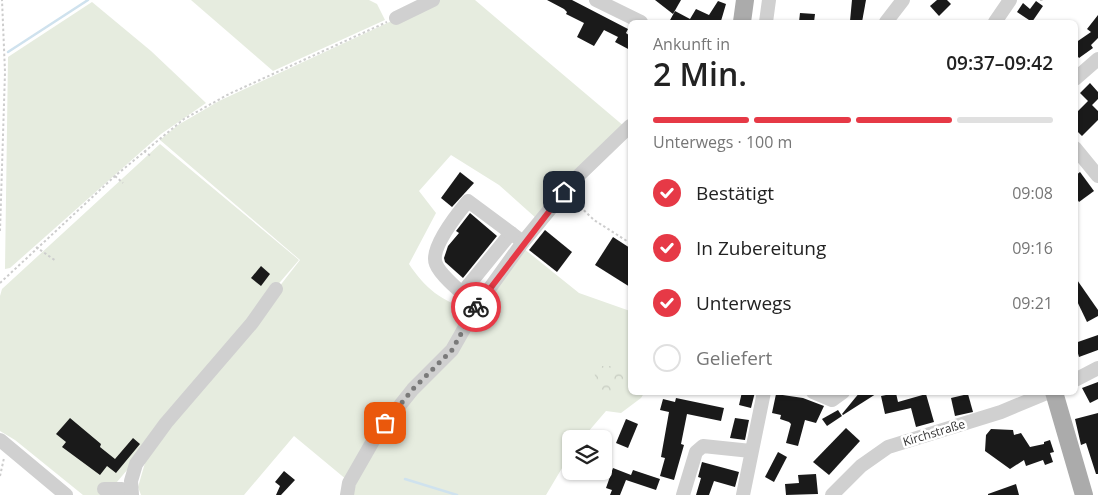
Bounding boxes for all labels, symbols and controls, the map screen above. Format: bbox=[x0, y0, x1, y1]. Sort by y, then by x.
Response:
text: Ankunft in bbox=[653, 33, 730, 55]
text: 09:37–09:42 bbox=[946, 50, 1053, 76]
text: 2 Min. bbox=[653, 52, 747, 95]
text: Unterwegs · 100 m bbox=[653, 131, 792, 153]
pin bbox=[543, 171, 585, 213]
icon: home bbox=[550, 178, 578, 206]
icon: check bbox=[653, 179, 681, 207]
text: Bestätigt bbox=[696, 180, 774, 206]
text: 09:08 bbox=[1012, 182, 1053, 204]
icon: check bbox=[653, 234, 681, 262]
text: In Zubereitung bbox=[696, 235, 826, 261]
text: 09:16 bbox=[1012, 237, 1053, 259]
courier bbox=[451, 282, 501, 332]
icon: check bbox=[653, 289, 681, 317]
text: Unterwegs bbox=[696, 290, 791, 316]
text: 09:21 bbox=[1012, 292, 1053, 314]
icon: bike bbox=[462, 293, 490, 321]
text: Geliefert bbox=[696, 345, 772, 371]
pin bbox=[364, 402, 406, 444]
icon: bag bbox=[371, 409, 399, 437]
street label: Kirchstraße bbox=[901, 415, 967, 450]
map controls bbox=[562, 430, 612, 480]
button: layers bbox=[562, 430, 612, 480]

